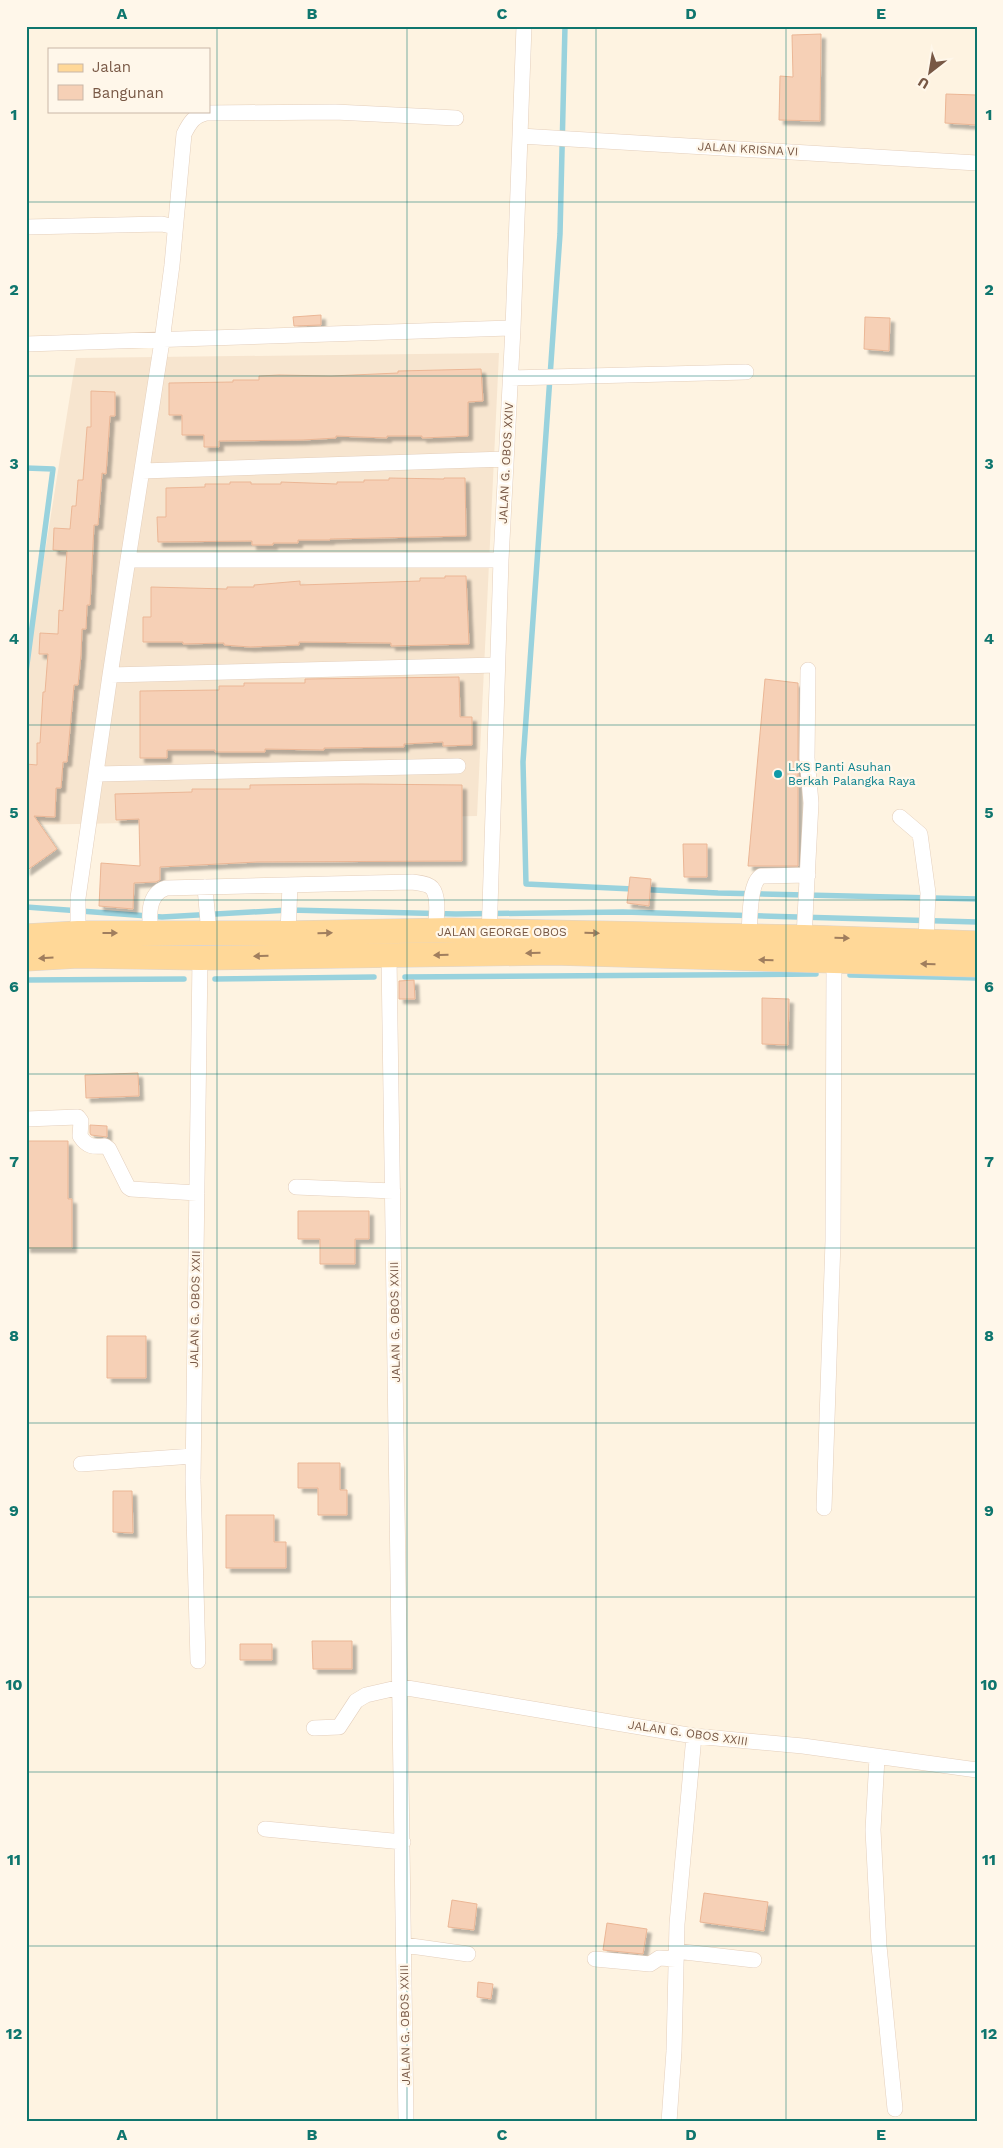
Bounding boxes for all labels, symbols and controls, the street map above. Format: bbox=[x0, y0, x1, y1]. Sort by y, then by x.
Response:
text: A bbox=[117, 4, 128, 23]
text: B bbox=[307, 4, 318, 23]
text: C bbox=[497, 4, 508, 23]
text: D bbox=[685, 4, 697, 23]
text: E bbox=[876, 4, 886, 23]
legend bbox=[48, 48, 210, 112]
north arrow bbox=[906, 48, 956, 98]
text: Jalan bbox=[92, 58, 131, 76]
text: U bbox=[915, 74, 932, 93]
text: Bangunan bbox=[92, 84, 164, 102]
text: 1 bbox=[11, 105, 17, 124]
text: 1 bbox=[986, 105, 992, 124]
street label: JALAN KRISNA VI bbox=[697, 139, 799, 159]
text: 2 bbox=[9, 280, 19, 299]
text: 2 bbox=[984, 280, 994, 299]
street label: JALAN G. OBOS XXIV bbox=[496, 402, 516, 524]
text: 3 bbox=[9, 454, 19, 473]
text: 3 bbox=[984, 454, 994, 473]
text: 4 bbox=[9, 629, 19, 648]
text: 4 bbox=[984, 629, 994, 648]
place label: LKS Panti Asuhan Berkah Palangka Raya bbox=[788, 760, 916, 788]
marker: LKS Panti Asuhan Berkah Palangka Raya bbox=[772, 768, 784, 780]
text: 5 bbox=[9, 803, 19, 822]
text: 5 bbox=[984, 803, 994, 822]
street label: JALAN GEORGE OBOS bbox=[437, 925, 567, 939]
one-way arrow bbox=[102, 929, 118, 937]
one-way arrow bbox=[317, 929, 333, 937]
one-way arrow bbox=[585, 929, 601, 937]
one-way arrow bbox=[834, 934, 850, 942]
one-way arrow bbox=[525, 949, 541, 957]
one-way arrow bbox=[432, 951, 448, 959]
one-way arrow bbox=[252, 952, 268, 960]
one-way arrow bbox=[37, 955, 53, 963]
one-way arrow bbox=[757, 955, 773, 963]
one-way arrow bbox=[920, 960, 936, 968]
text: 6 bbox=[9, 977, 19, 996]
text: 6 bbox=[984, 977, 994, 996]
text: 7 bbox=[9, 1152, 19, 1171]
text: 7 bbox=[984, 1152, 994, 1171]
street label: JALAN G. OBOS XXII bbox=[187, 1250, 203, 1368]
street label: JALAN G. OBOS XXIII bbox=[387, 1261, 403, 1383]
text: 8 bbox=[9, 1326, 19, 1345]
text: 8 bbox=[984, 1326, 994, 1345]
text: 9 bbox=[9, 1501, 19, 1520]
text: 9 bbox=[984, 1501, 994, 1520]
text: 10 bbox=[5, 1675, 23, 1694]
text: 10 bbox=[980, 1675, 998, 1694]
street label: JALAN G. OBOS XXIII bbox=[627, 1718, 749, 1748]
text: 11 bbox=[7, 1850, 21, 1869]
text: 11 bbox=[982, 1850, 996, 1869]
street label: JALAN G. OBOS XXIII bbox=[397, 1964, 413, 2086]
text: 12 bbox=[6, 2024, 22, 2043]
text: 12 bbox=[981, 2024, 997, 2043]
text: A bbox=[117, 2125, 128, 2144]
text: B bbox=[307, 2125, 318, 2144]
text: C bbox=[497, 2125, 508, 2144]
text: D bbox=[685, 2125, 697, 2144]
text: E bbox=[876, 2125, 886, 2144]

